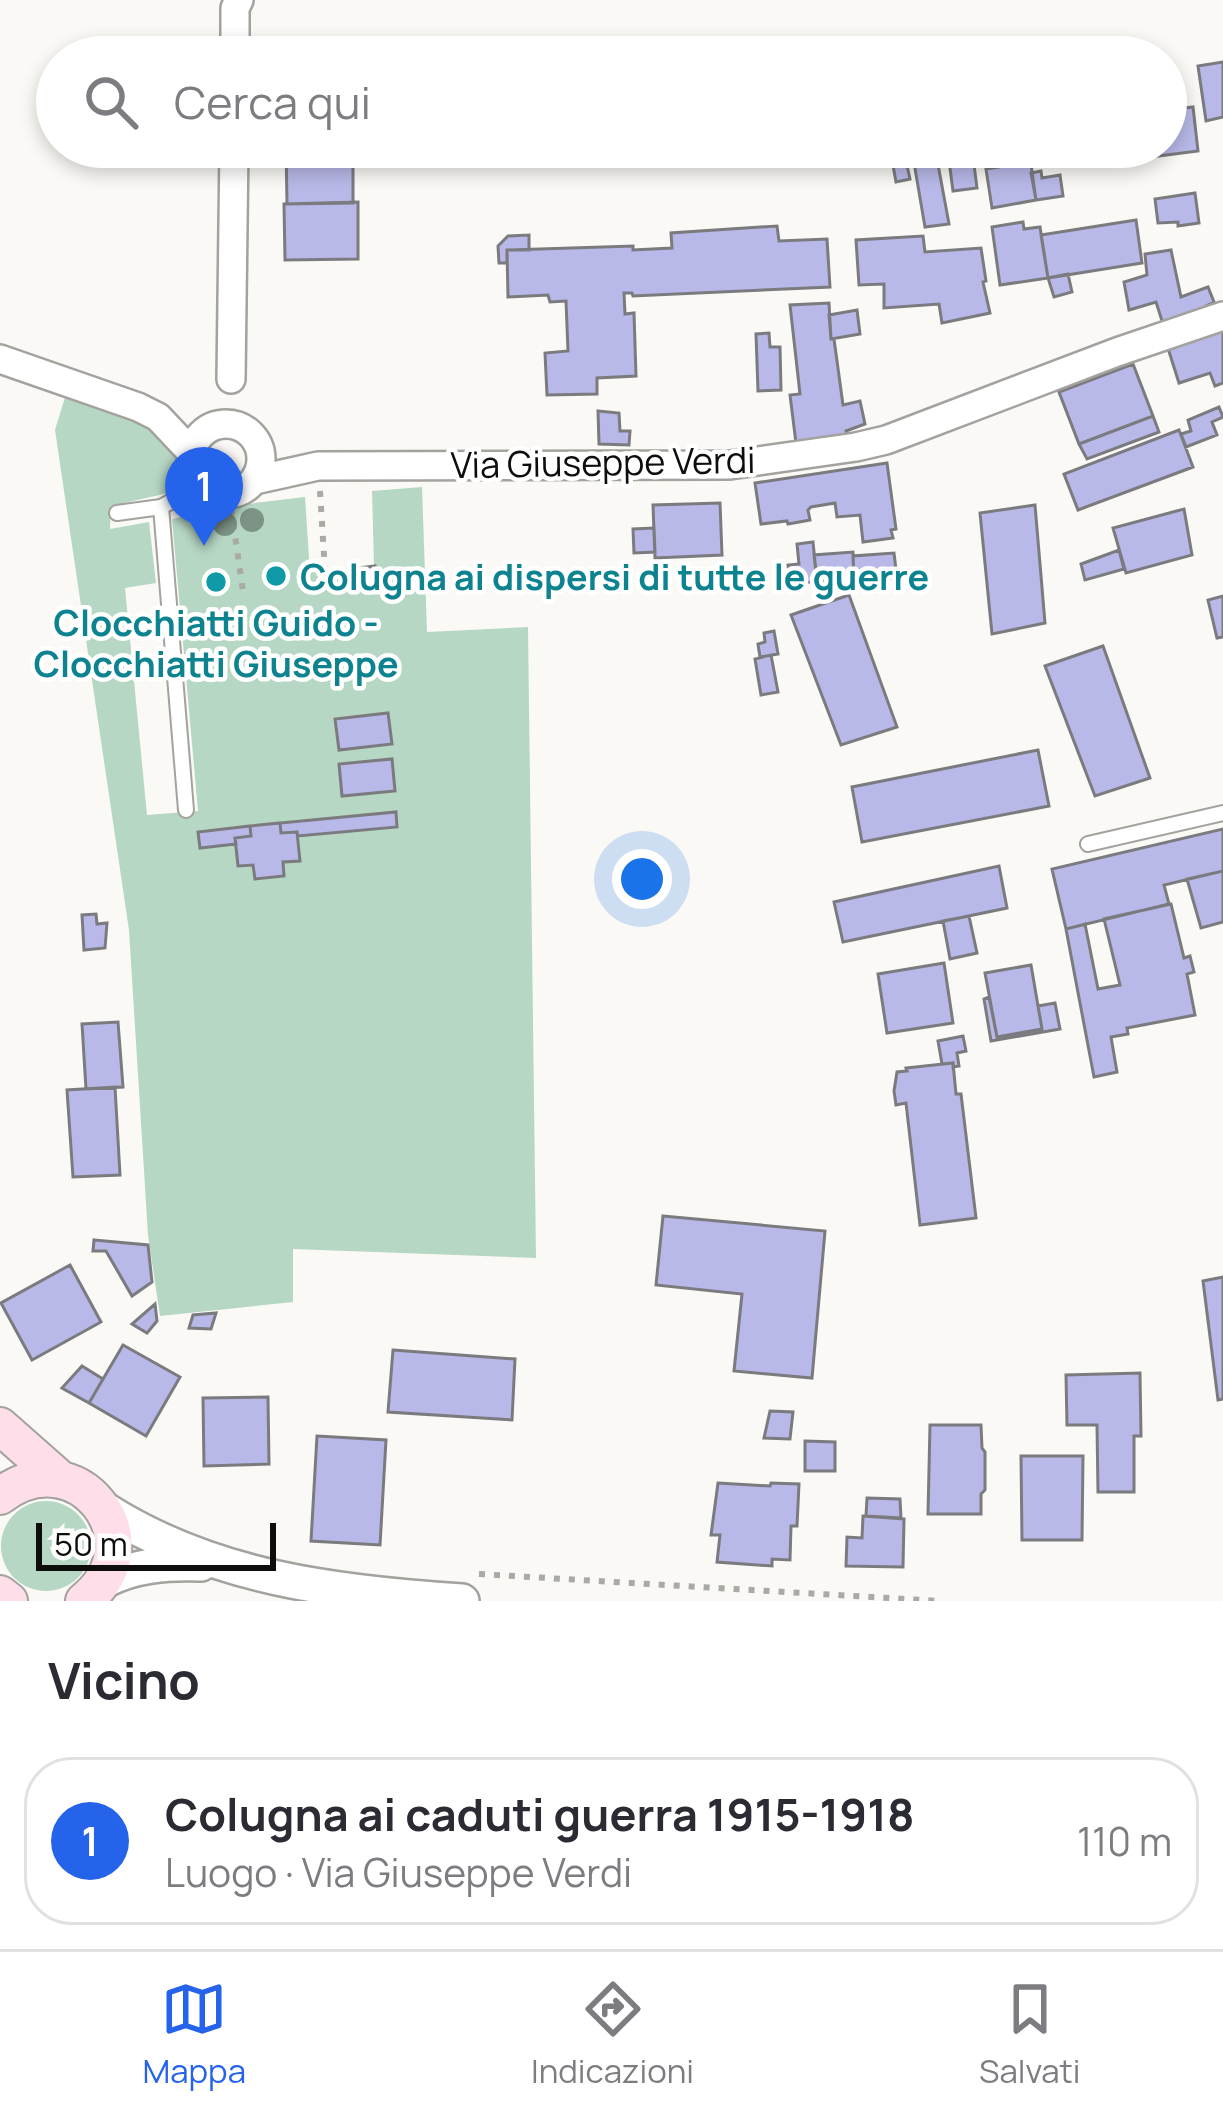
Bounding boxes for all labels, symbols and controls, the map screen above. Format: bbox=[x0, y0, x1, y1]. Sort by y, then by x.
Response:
search box bbox=[36, 36, 1187, 168]
icon: search bbox=[78, 69, 144, 135]
text: Cerca qui bbox=[174, 71, 371, 133]
street label: Via Giuseppe Verdi bbox=[450, 435, 756, 489]
pin: 1 bbox=[165, 447, 243, 546]
place label: Colugna ai dispersi di tutte le guerre bbox=[300, 552, 929, 601]
marker: Colugna ai dispersi di tutte le guerre bbox=[263, 563, 289, 589]
marker: Clocchiatti Guido - Clocchiatti Giuseppe bbox=[203, 569, 229, 595]
place label: Clocchiatti Guido - Clocchiatti Giuseppe bbox=[33, 598, 399, 688]
your location bbox=[612, 849, 672, 909]
scale bar bbox=[36, 1517, 276, 1570]
text: 50 m bbox=[54, 1521, 128, 1566]
text: Vicino bbox=[48, 1645, 200, 1714]
text: Colugna ai caduti guerra 1915-1918 bbox=[165, 1783, 914, 1845]
text: 1 bbox=[81, 1814, 99, 1868]
text: 110 m bbox=[1077, 1814, 1172, 1868]
text: Luogo · Via Giuseppe Verdi bbox=[165, 1845, 632, 1899]
tab: Mappa bbox=[143, 1976, 246, 2093]
tab: Indicazioni bbox=[531, 1976, 694, 2093]
tab: Salvati bbox=[979, 1976, 1080, 2093]

